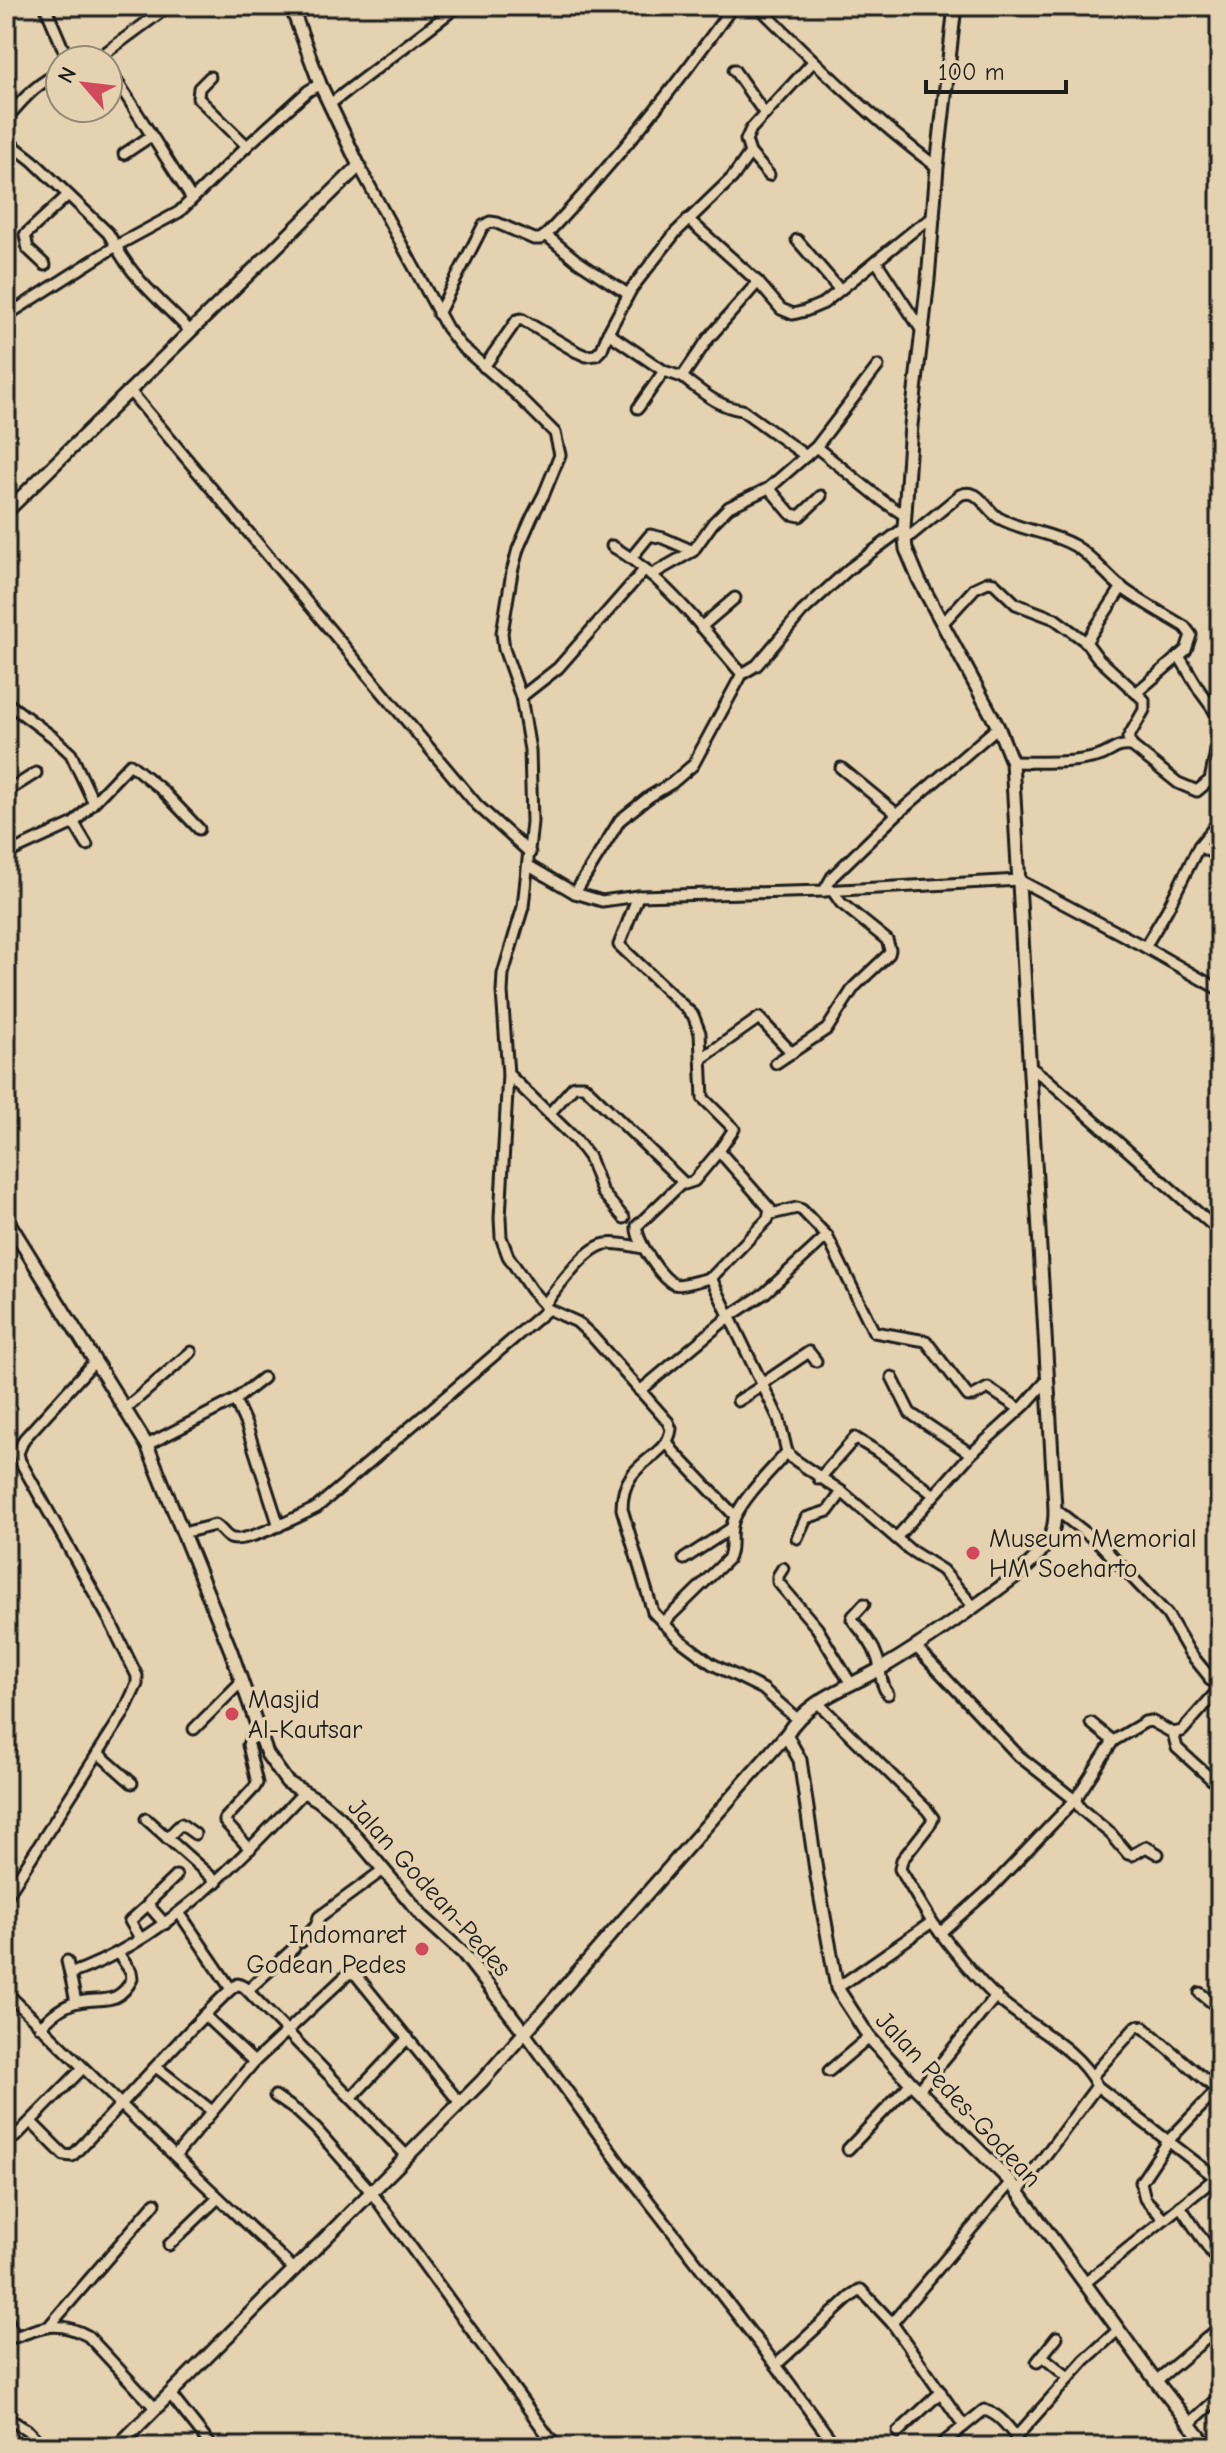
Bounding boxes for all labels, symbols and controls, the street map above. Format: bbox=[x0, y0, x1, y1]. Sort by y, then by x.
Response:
north arrow bbox=[44, 44, 124, 124]
scale bar bbox=[926, 44, 1066, 94]
text: 100 m bbox=[938, 58, 1005, 86]
text: N bbox=[52, 63, 82, 88]
place label: Museum Memorial HM Soeharto bbox=[989, 1524, 1197, 1584]
marker: Museum Memorial HM Soeharto bbox=[964, 1544, 982, 1562]
place label: Masjid Al-Kautsar bbox=[248, 1685, 363, 1745]
marker: Masjid Al-Kautsar bbox=[223, 1705, 241, 1723]
street label: Jalan Godean-Pedes bbox=[341, 1793, 517, 1983]
place label: Indomaret Godean Pedes bbox=[246, 1920, 408, 1980]
marker: Indomaret Godean Pedes bbox=[413, 1940, 431, 1958]
street label: Jalan Pedes-Godean bbox=[869, 2006, 1047, 2194]

